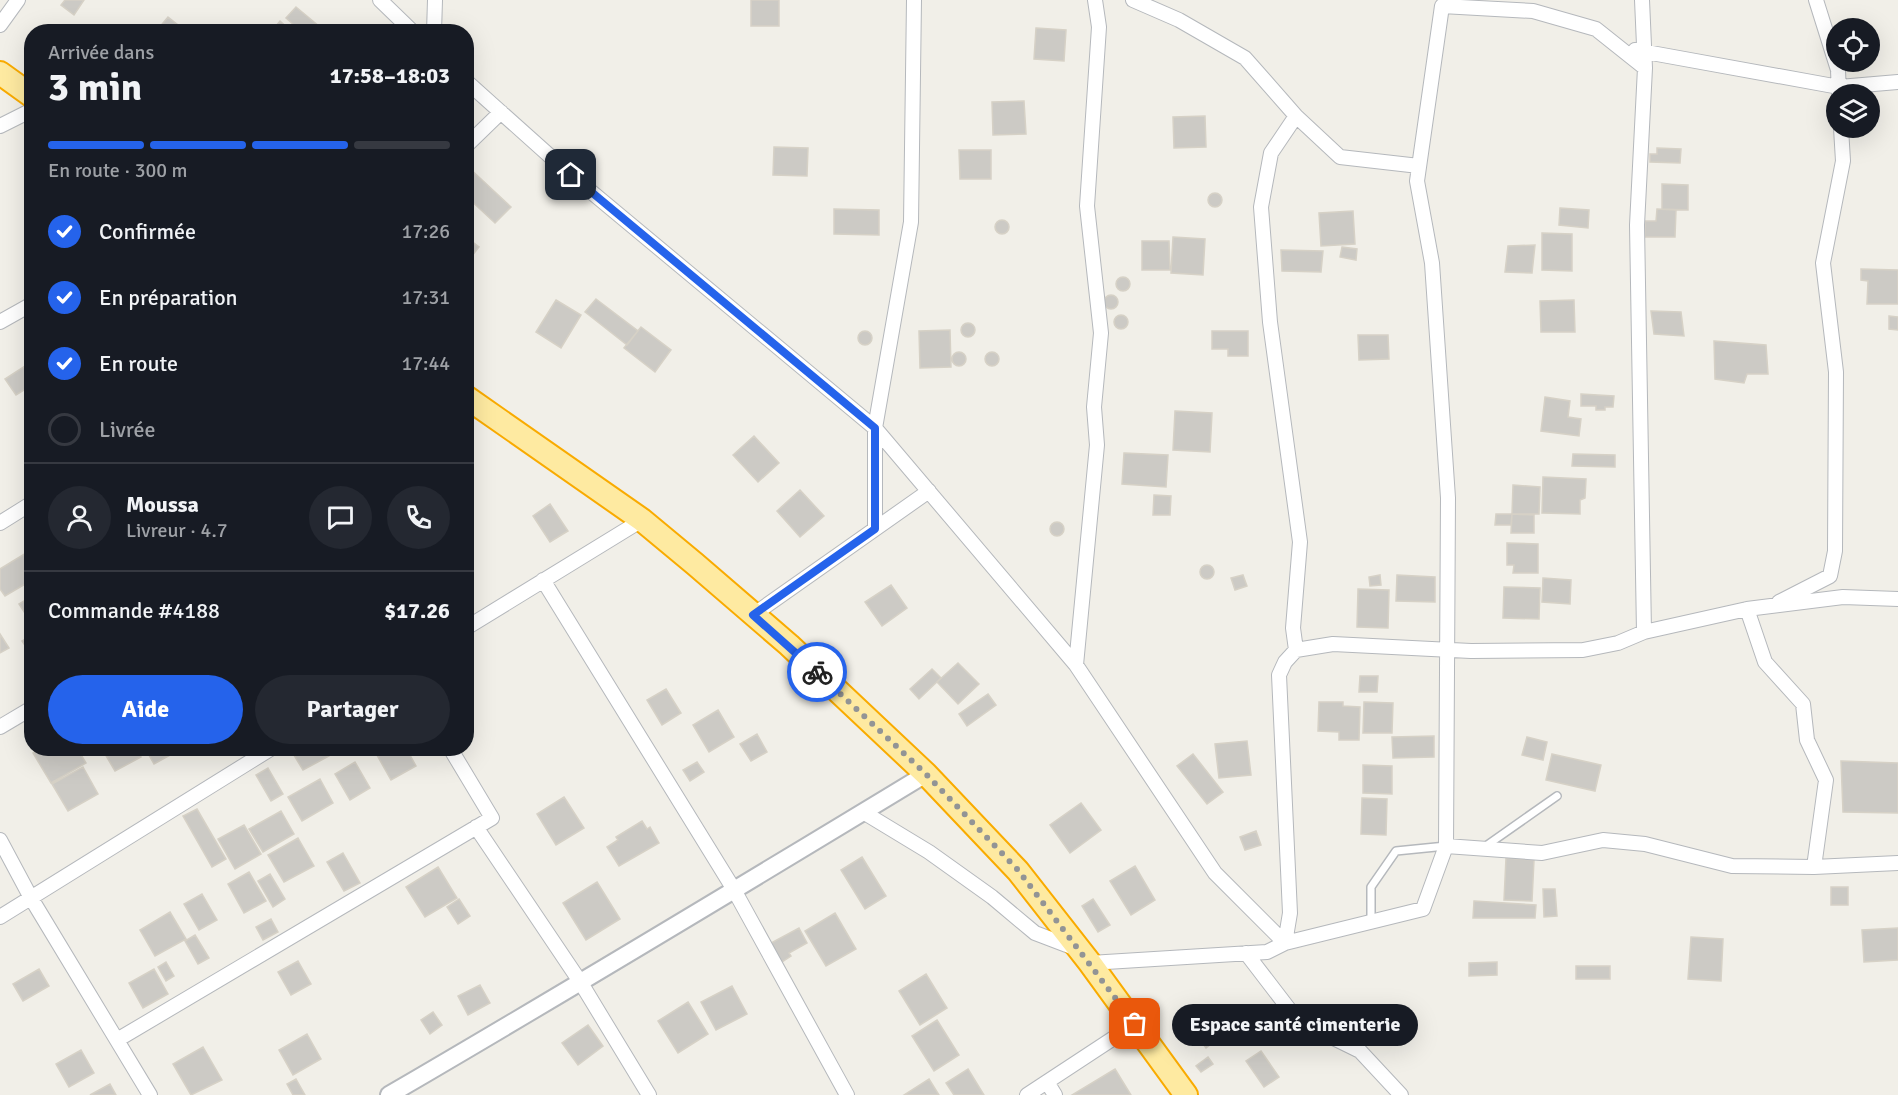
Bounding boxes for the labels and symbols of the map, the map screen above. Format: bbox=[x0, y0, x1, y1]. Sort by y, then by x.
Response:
pin bbox=[545, 149, 596, 200]
courier bbox=[787, 642, 847, 702]
pin bbox=[1109, 998, 1160, 1049]
callout: Espace santé cimenterie bbox=[1171, 1003, 1417, 1045]

